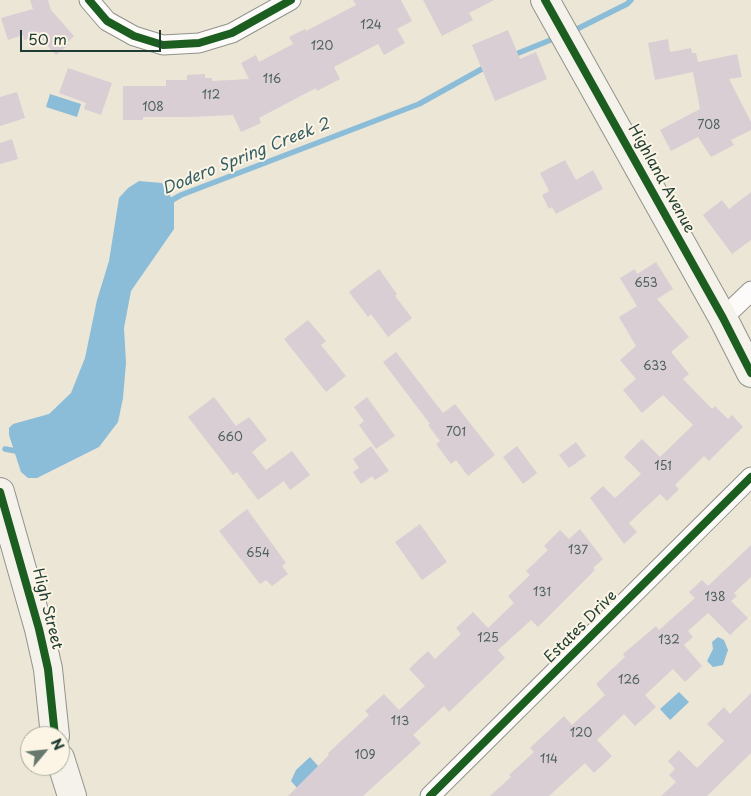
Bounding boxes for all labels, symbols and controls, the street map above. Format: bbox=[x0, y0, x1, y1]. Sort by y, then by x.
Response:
house number: 124 bbox=[360, 19, 382, 33]
scale bar bbox=[22, 20, 164, 52]
text: 50 m bbox=[28, 27, 67, 50]
house number: 120 bbox=[311, 40, 333, 54]
house number: 116 bbox=[263, 73, 281, 87]
house number: 112 bbox=[202, 89, 220, 103]
house number: 108 bbox=[142, 101, 164, 115]
water label: Dodero Spring Creek 2 bbox=[160, 115, 332, 199]
house number: 708 bbox=[698, 119, 720, 133]
street label: Highland Avenue bbox=[624, 122, 698, 236]
house number: 653 bbox=[634, 277, 658, 291]
house number: 633 bbox=[643, 360, 667, 374]
house number: 701 bbox=[446, 426, 466, 440]
house number: 660 bbox=[217, 431, 243, 445]
house number: 151 bbox=[654, 460, 672, 474]
house number: 137 bbox=[568, 544, 588, 558]
house number: 654 bbox=[246, 547, 270, 561]
street label: High Street bbox=[28, 567, 66, 651]
house number: 131 bbox=[533, 586, 551, 600]
street label: Estates Drive bbox=[541, 587, 621, 667]
house number: 138 bbox=[705, 591, 725, 605]
house number: 125 bbox=[477, 632, 499, 646]
house number: 132 bbox=[658, 634, 680, 648]
house number: 126 bbox=[618, 674, 640, 688]
house number: 113 bbox=[391, 715, 409, 729]
north arrow bbox=[20, 726, 70, 776]
house number: 120 bbox=[570, 727, 592, 741]
text: N bbox=[46, 734, 70, 754]
house number: 109 bbox=[354, 749, 376, 763]
house number: 114 bbox=[540, 753, 558, 767]

